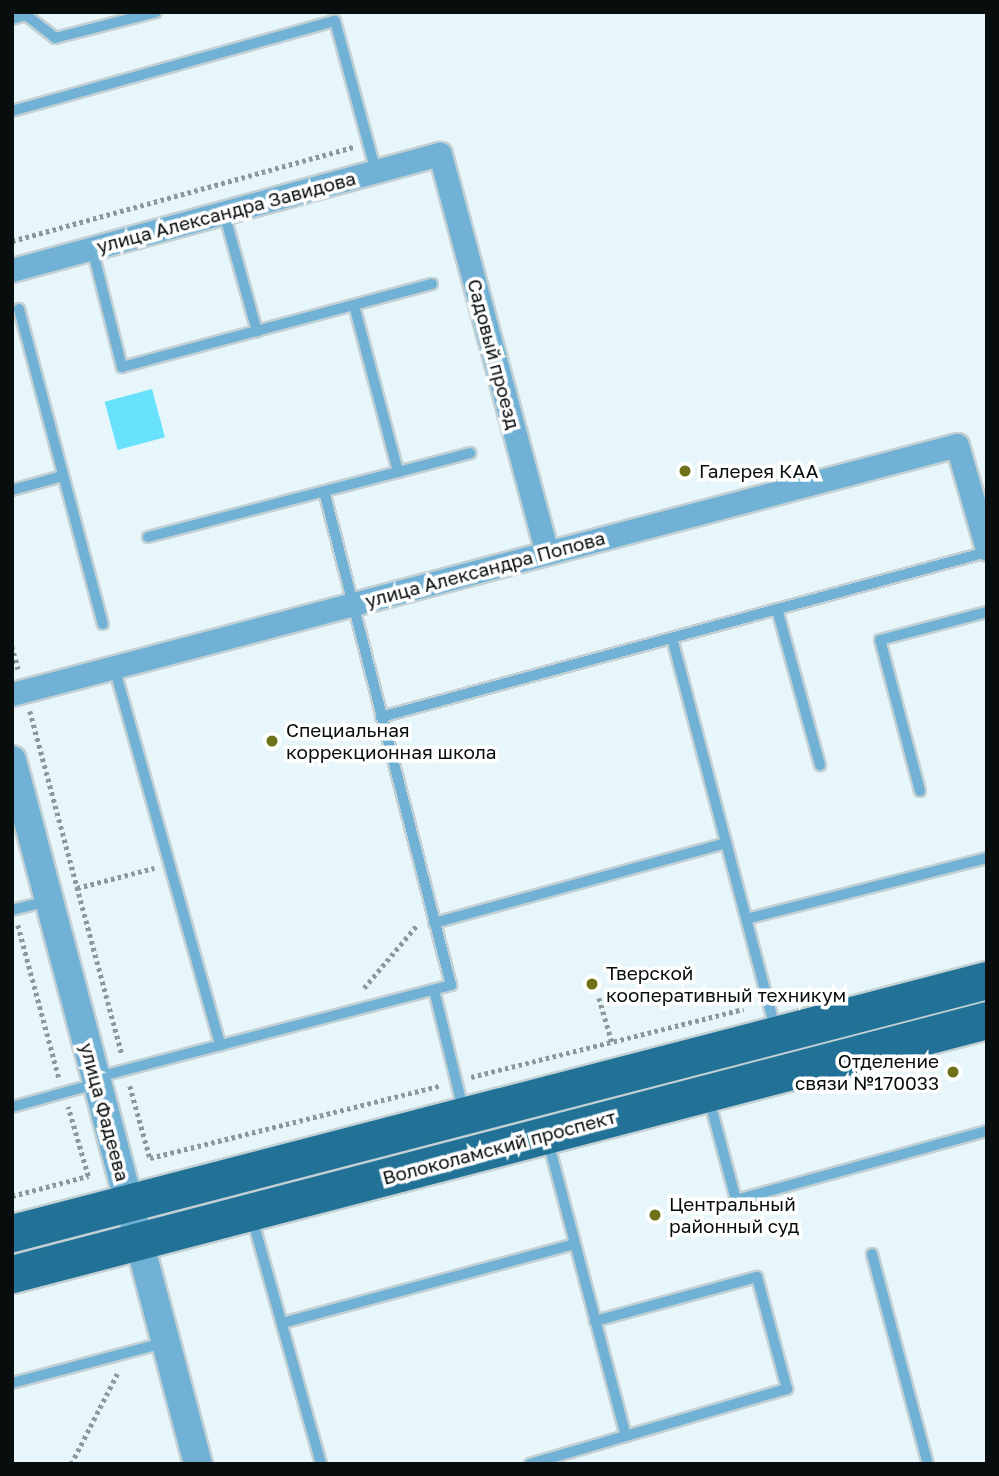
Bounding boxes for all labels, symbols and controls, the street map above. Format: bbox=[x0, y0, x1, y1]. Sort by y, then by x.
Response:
street label: улица Александра Завидова bbox=[94, 166, 358, 258]
street label: Садовый проезд bbox=[463, 276, 525, 432]
place label: Галерея КАА bbox=[699, 460, 818, 482]
marker: Галерея КАА bbox=[677, 463, 693, 479]
street label: улица Александра Попова bbox=[363, 526, 607, 612]
place label: Специальная коррекционная школа bbox=[286, 719, 497, 763]
marker: Специальная коррекционная школа bbox=[264, 733, 280, 749]
place label: Тверской кооперативный техникум bbox=[606, 962, 846, 1006]
marker: Тверской кооперативный техникум bbox=[584, 976, 600, 992]
street label: улица Фадеева bbox=[76, 1040, 134, 1184]
place label: Отделение связи №170033 bbox=[795, 1050, 939, 1094]
marker: Отделение связи №170033 bbox=[945, 1064, 961, 1080]
street label: Волоколамский проспект bbox=[380, 1105, 618, 1189]
place label: Центральный районный суд bbox=[669, 1193, 799, 1237]
marker: Центральный районный суд bbox=[647, 1207, 663, 1223]

